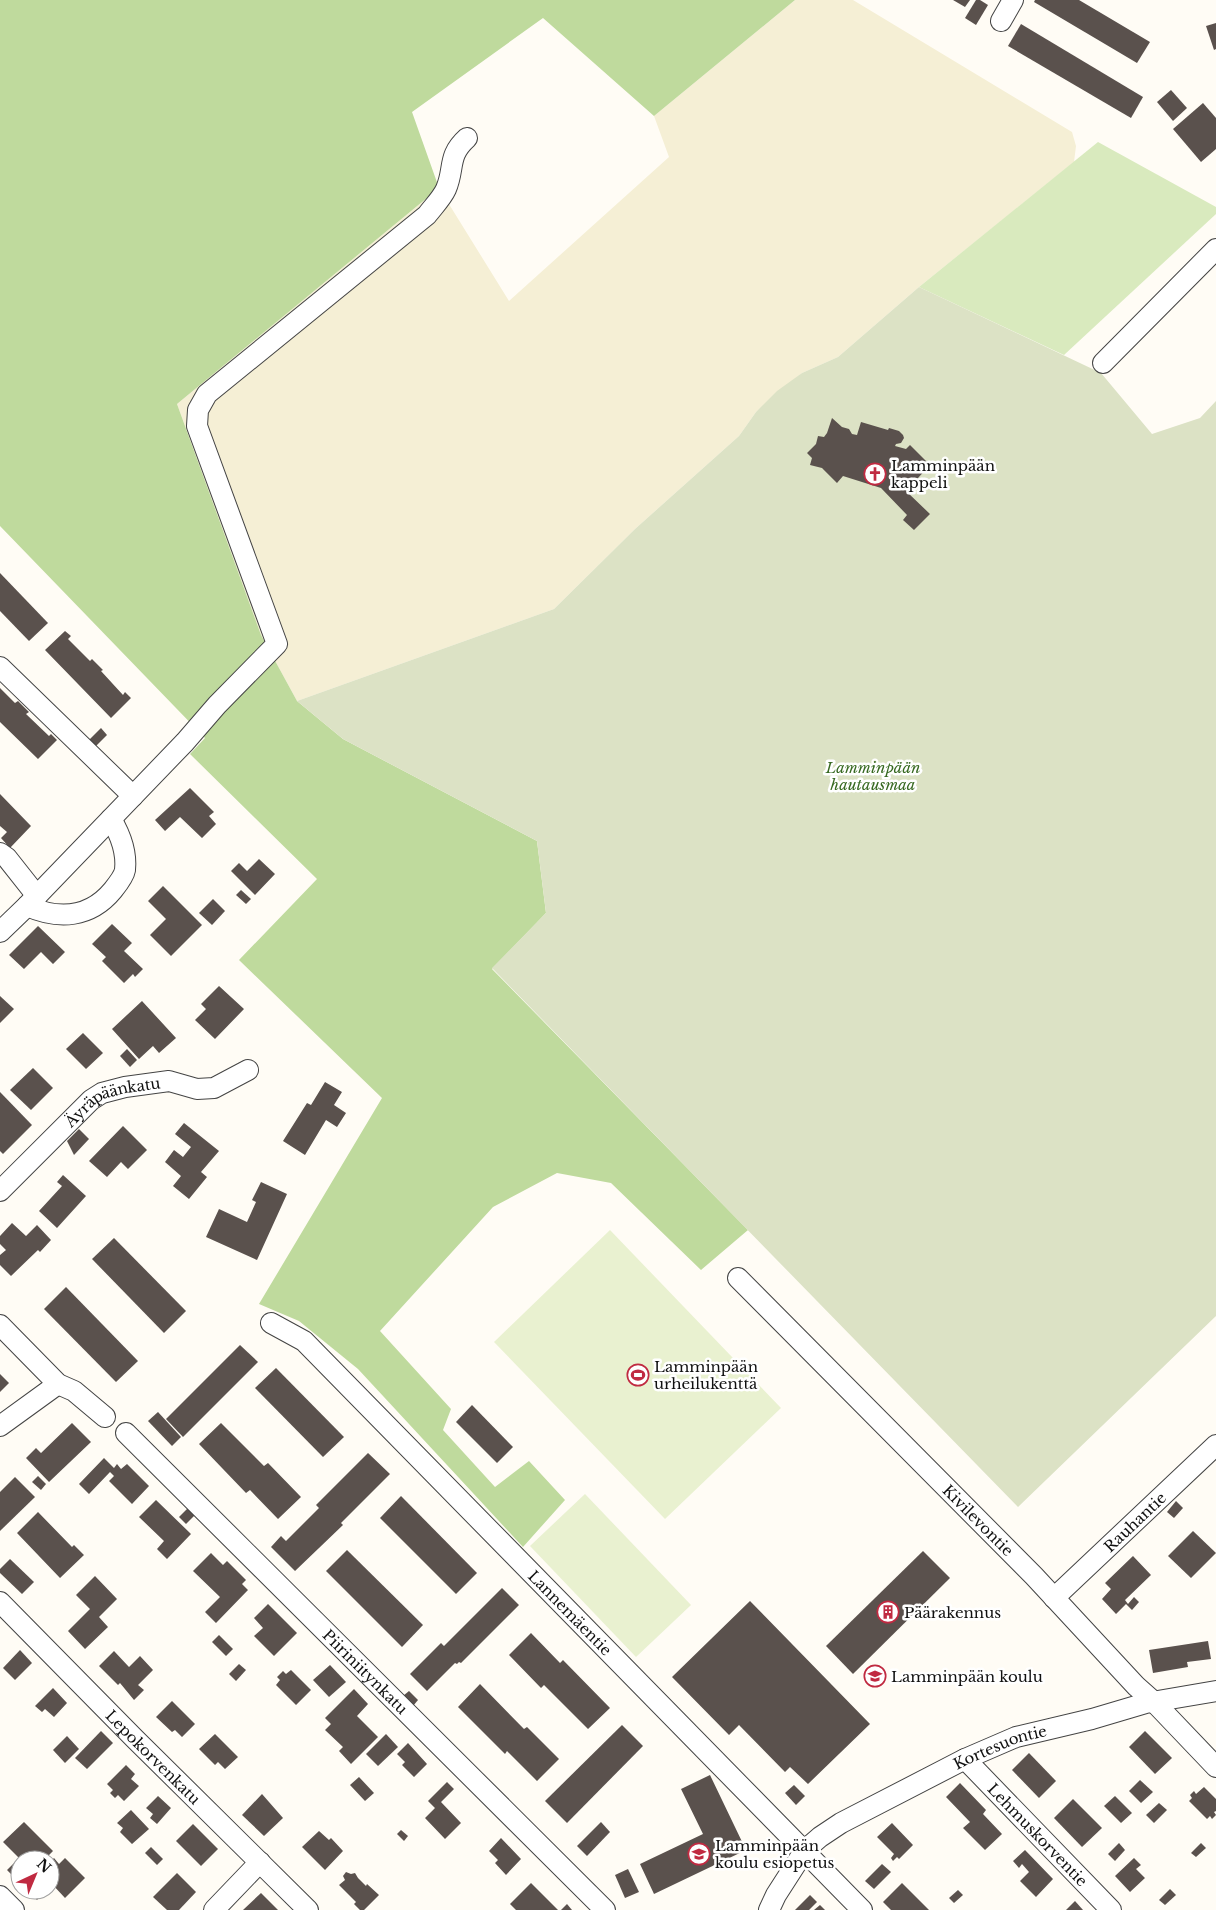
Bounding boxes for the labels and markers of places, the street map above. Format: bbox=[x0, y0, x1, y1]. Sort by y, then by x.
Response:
place label: Lamminpään kappeli bbox=[891, 456, 995, 492]
church icon: Lamminpään kappeli bbox=[863, 462, 887, 486]
place label: Lamminpään urheilukenttä bbox=[654, 1357, 758, 1393]
sports icon: Lamminpään urheilukenttä bbox=[626, 1363, 650, 1387]
building icon: Päärakennus bbox=[876, 1600, 900, 1624]
place label: Päärakennus bbox=[904, 1603, 1001, 1622]
school or university icon: Lamminpään koulu bbox=[863, 1664, 887, 1688]
place label: Lamminpään koulu bbox=[891, 1667, 1043, 1686]
place label: Lamminpään koulu esiopetus bbox=[715, 1836, 835, 1872]
school or university icon: Lamminpään koulu esiopetus bbox=[687, 1842, 711, 1866]

